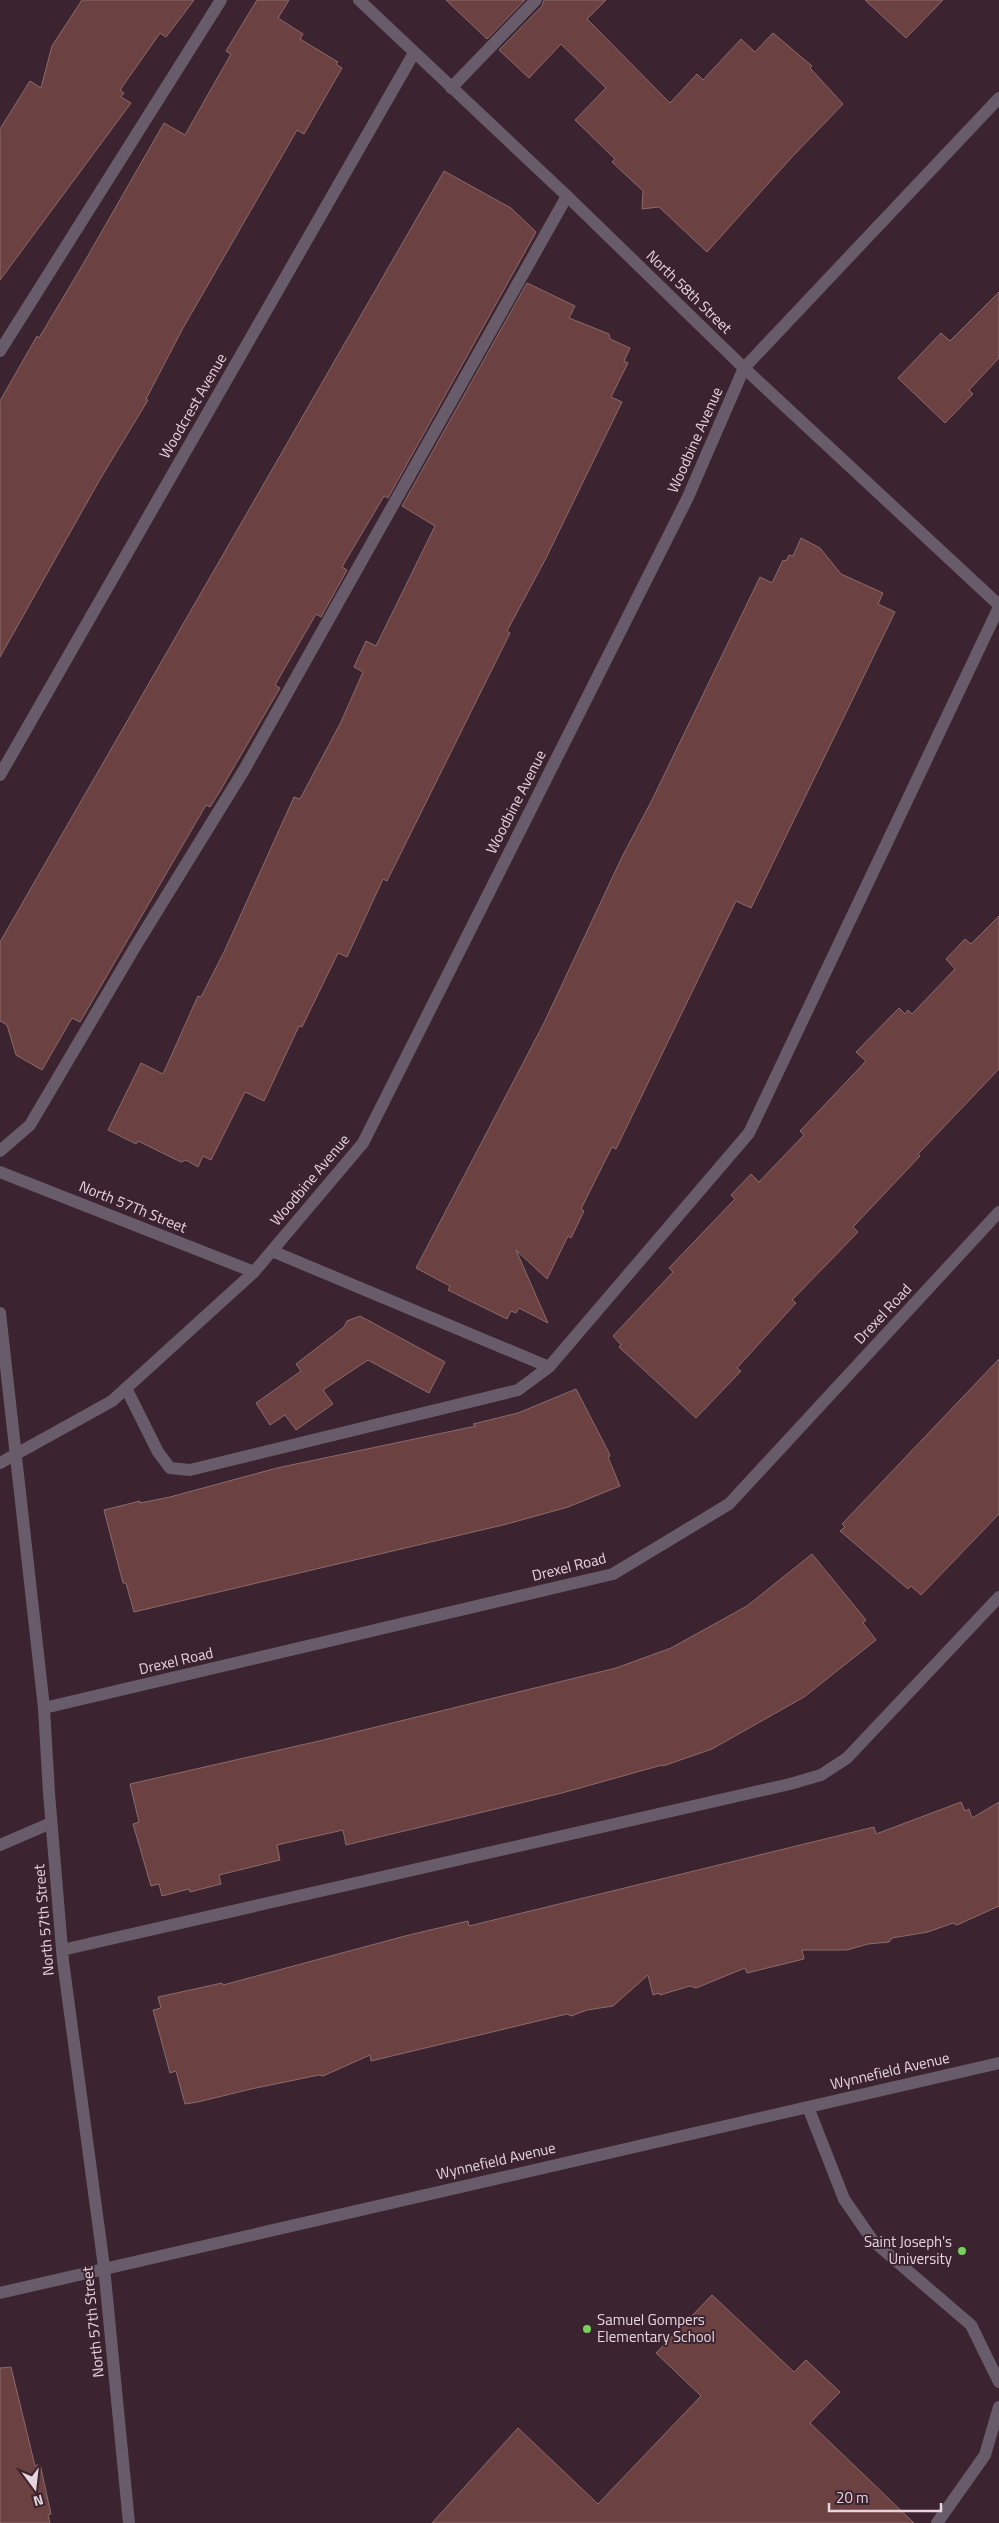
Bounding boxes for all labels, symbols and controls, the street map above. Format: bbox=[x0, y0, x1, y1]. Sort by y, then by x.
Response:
street label: North 58th Street bbox=[641, 245, 738, 339]
street label: Woodcrest Avenue bbox=[153, 349, 232, 463]
street label: Woodbine Avenue bbox=[661, 383, 728, 496]
street label: Woodbine Avenue bbox=[479, 746, 552, 858]
street label: Woodbine Avenue bbox=[264, 1129, 355, 1231]
street label: North 57Th Street bbox=[76, 1174, 191, 1239]
street label: Drexel Road bbox=[848, 1278, 917, 1349]
street label: Drexel Road bbox=[529, 1546, 608, 1587]
street label: Drexel Road bbox=[136, 1641, 215, 1680]
street label: North 57th Street bbox=[27, 1863, 60, 1977]
street label: Wynnefield Avenue bbox=[828, 2046, 952, 2095]
street label: Wynnefield Avenue bbox=[434, 2136, 558, 2185]
place label: Saint Joseph's University bbox=[864, 2230, 952, 2270]
marker: Saint Joseph's University bbox=[956, 2245, 968, 2257]
street label: North 57th Street bbox=[75, 2264, 110, 2379]
place label: Samuel Gompers Elementary School bbox=[597, 2308, 715, 2348]
marker: Samuel Gompers Elementary School bbox=[581, 2323, 593, 2335]
north arrow bbox=[10, 2463, 60, 2513]
scale bar bbox=[829, 2480, 942, 2512]
text: 20 m bbox=[836, 2486, 869, 2509]
text: N bbox=[31, 2490, 46, 2512]

